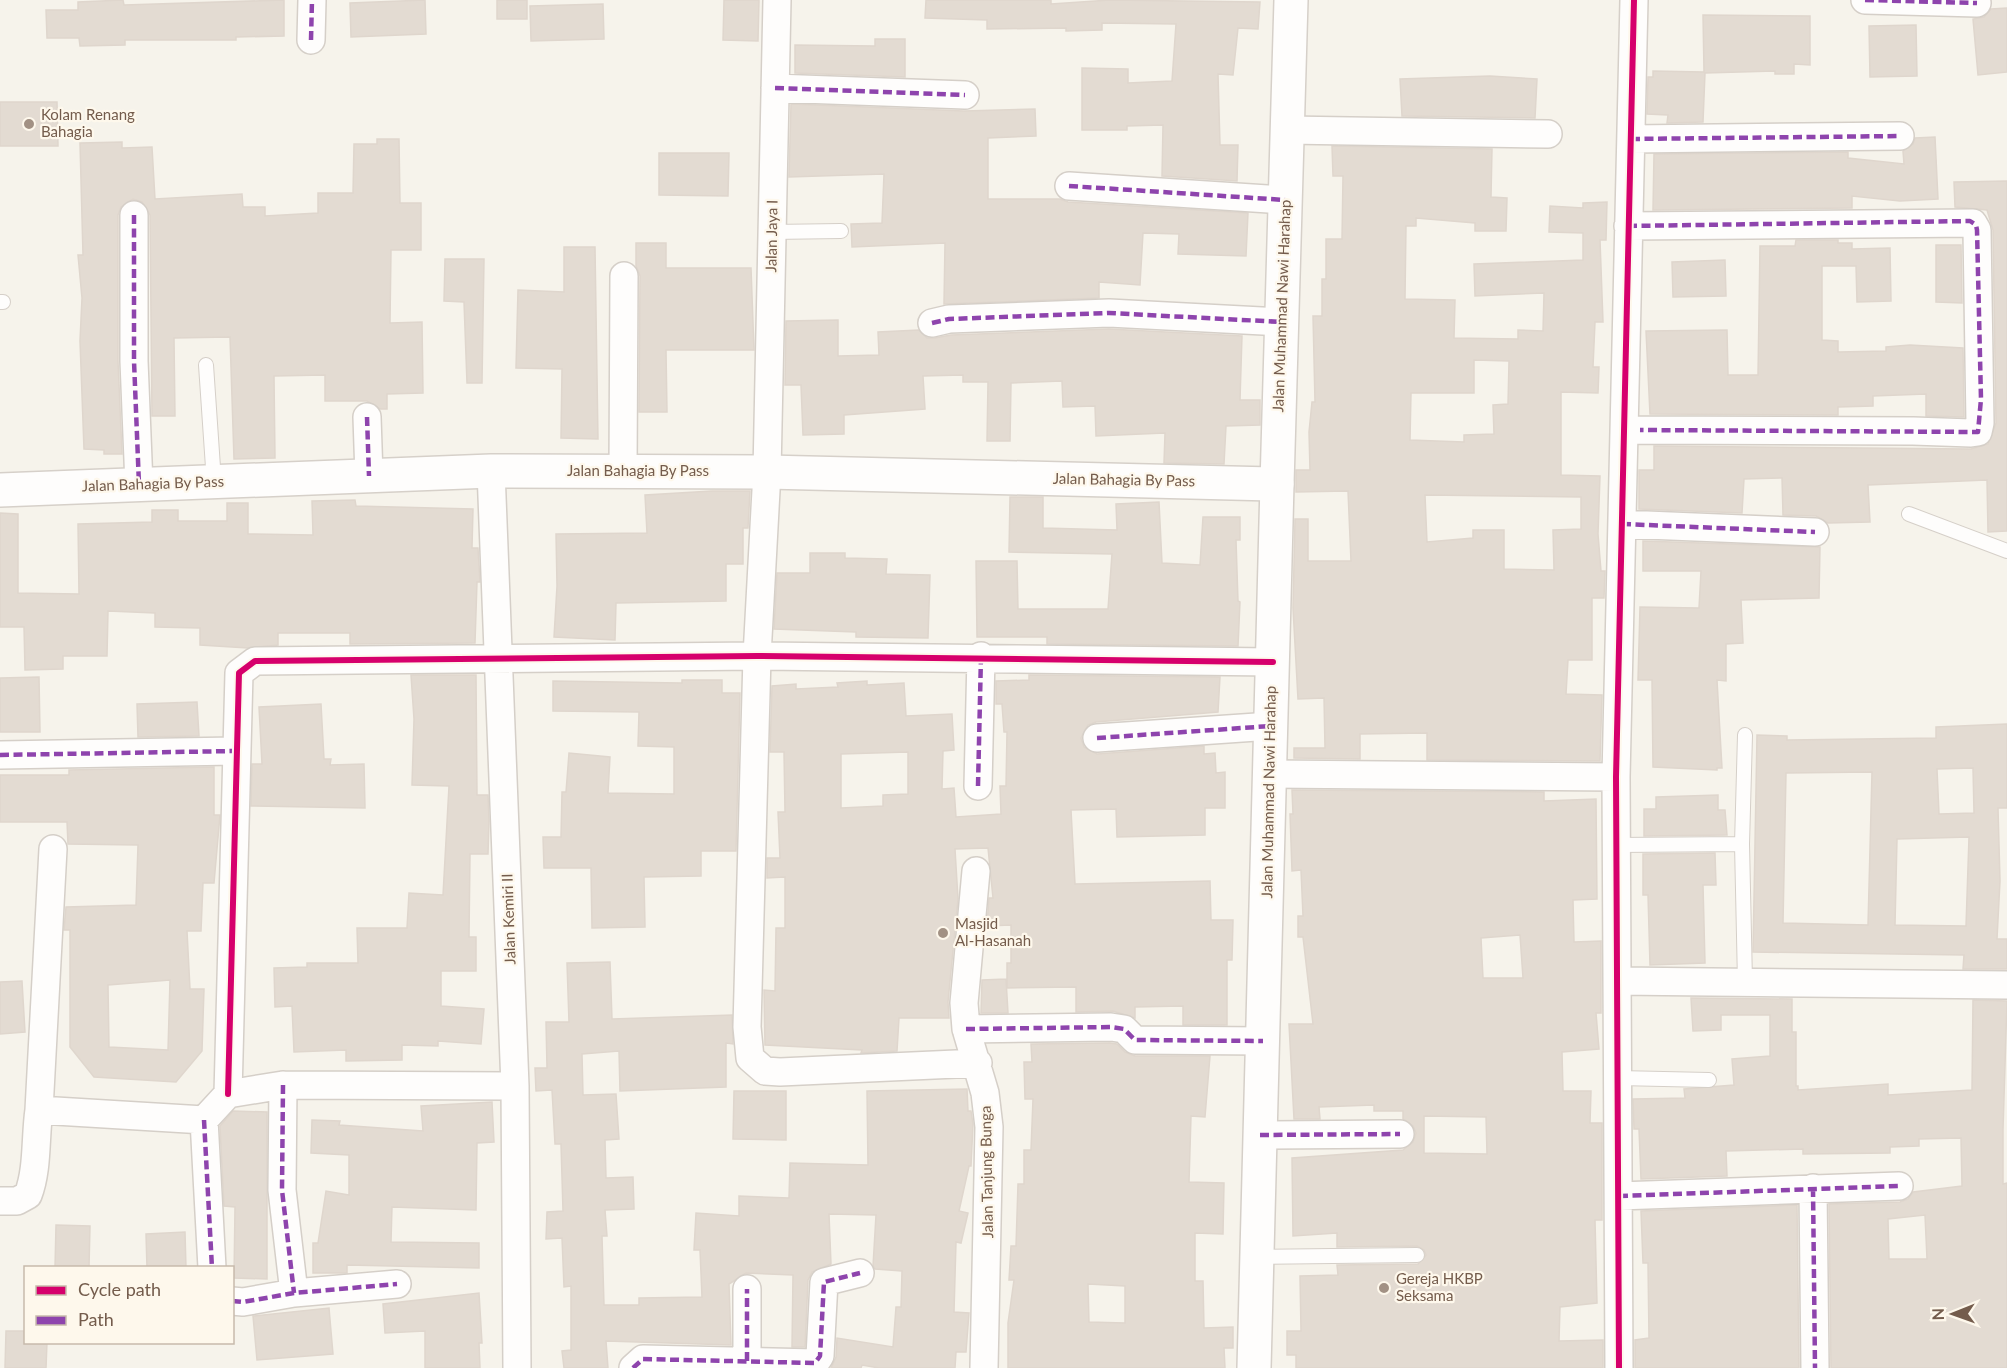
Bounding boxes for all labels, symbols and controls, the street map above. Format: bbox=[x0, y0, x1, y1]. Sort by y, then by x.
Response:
place label: Kolam Renang Bahagia bbox=[41, 105, 135, 140]
marker: Kolam Renang Bahagia bbox=[22, 117, 36, 131]
street label: Jalan Muhammad Nawi Harahap bbox=[1268, 199, 1294, 413]
street label: Jalan Jaya I bbox=[761, 200, 781, 272]
street label: Jalan Bahagia By Pass bbox=[567, 461, 709, 479]
street label: Jalan Bahagia By Pass bbox=[1053, 469, 1195, 489]
street label: Jalan Bahagia By Pass bbox=[82, 472, 224, 494]
street label: Jalan Muhammad Nawi Harahap bbox=[1257, 686, 1279, 898]
street label: Jalan Kemiri II bbox=[497, 873, 519, 965]
place label: Masjid Al-Hasanah bbox=[955, 914, 1031, 949]
marker: Masjid Al-Hasanah bbox=[936, 926, 950, 940]
street label: Jalan Tanjung Bunga bbox=[976, 1106, 996, 1239]
legend bbox=[24, 1266, 234, 1344]
place label: Gereja HKBP Seksama bbox=[1396, 1269, 1483, 1304]
text: Cycle path bbox=[78, 1278, 161, 1300]
marker: Gereja HKBP Seksama bbox=[1377, 1281, 1391, 1295]
north arrow bbox=[1923, 1284, 1983, 1344]
text: Path bbox=[78, 1308, 114, 1330]
text: N bbox=[1928, 1308, 1947, 1321]

